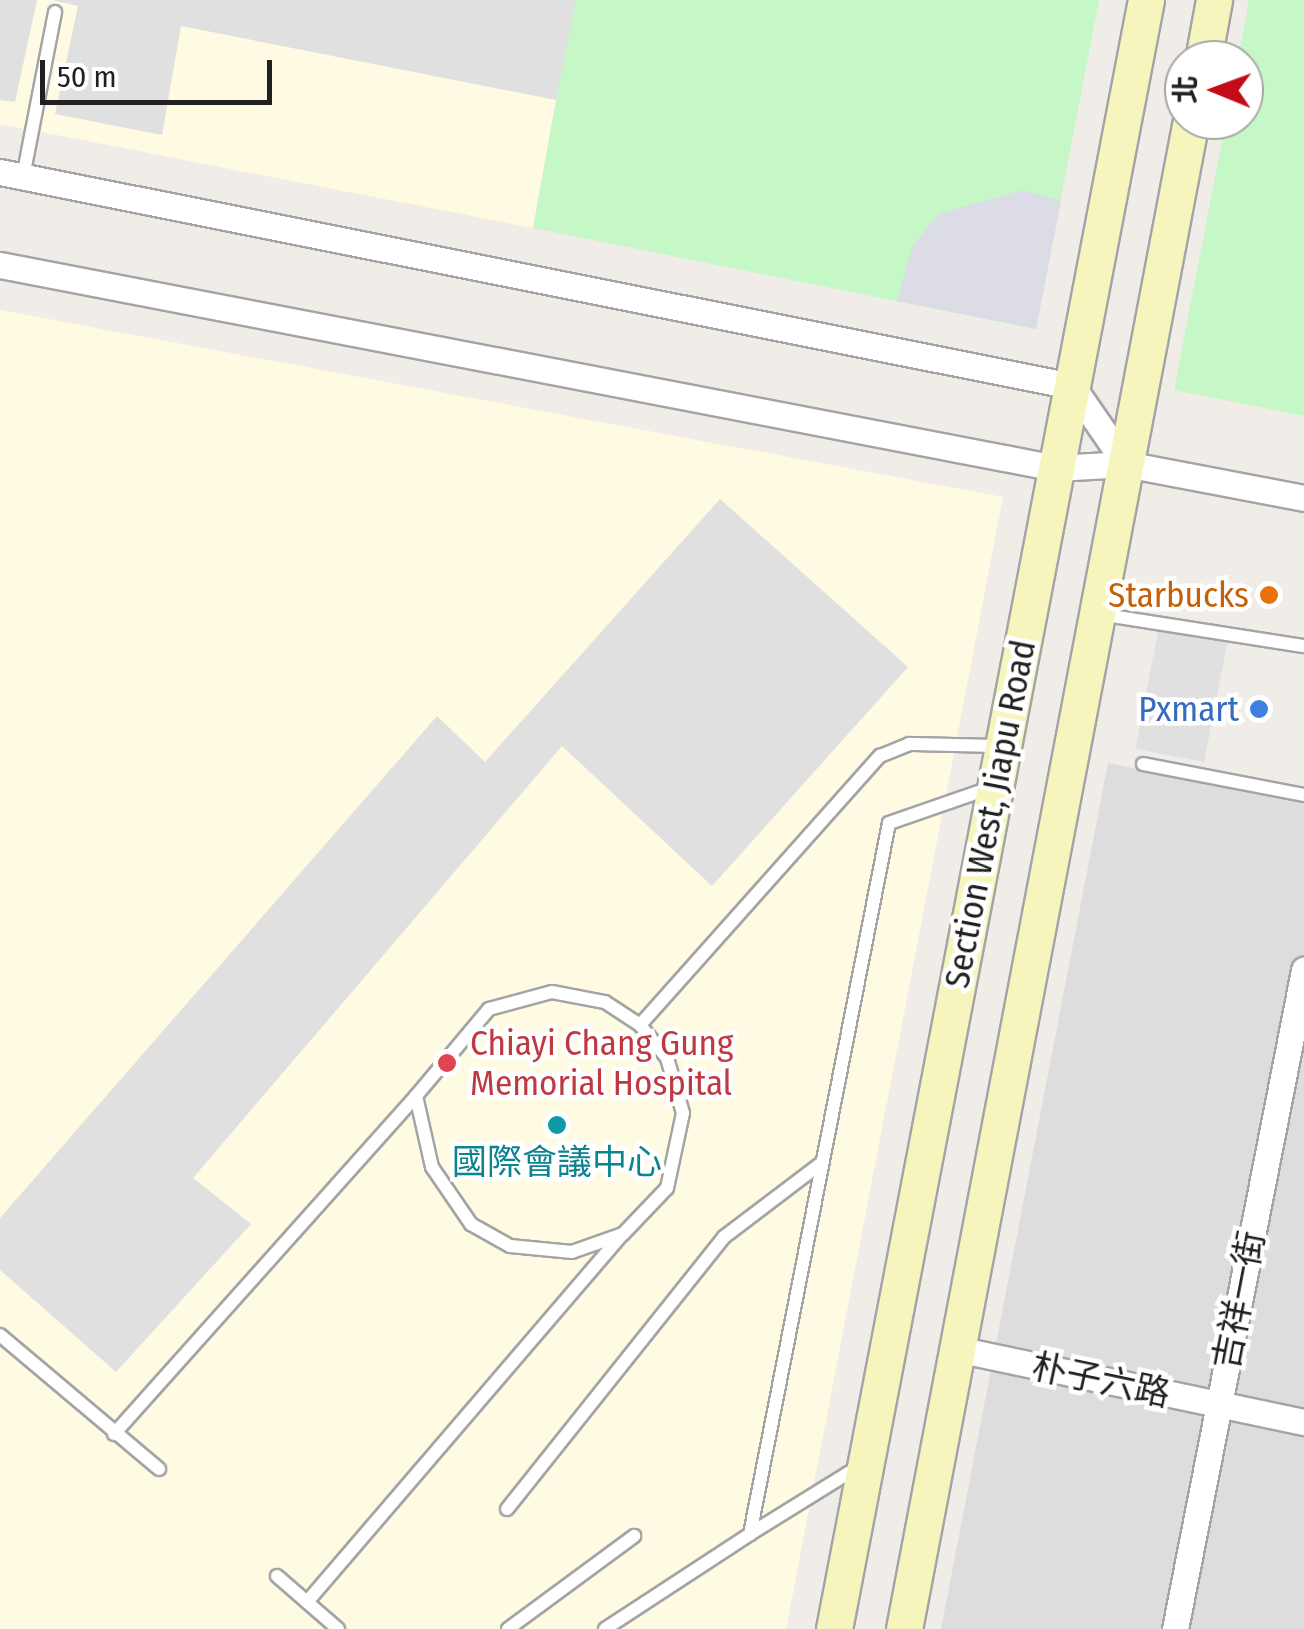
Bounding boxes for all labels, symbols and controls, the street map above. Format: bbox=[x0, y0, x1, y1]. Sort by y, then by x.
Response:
scale bar bbox=[45, 40, 278, 102]
north arrow bbox=[1164, 40, 1264, 140]
text: 50 m bbox=[57, 59, 117, 95]
text: 北 bbox=[1169, 75, 1202, 104]
place label: Starbucks bbox=[1108, 574, 1249, 616]
marker: Starbucks bbox=[1258, 584, 1280, 606]
street label: Section West, Jiapu Road bbox=[936, 637, 1044, 991]
place label: Pxmart bbox=[1138, 688, 1239, 730]
marker: Pxmart bbox=[1248, 698, 1270, 720]
place label: Chiayi Chang Gung Memorial Hospital bbox=[470, 1022, 733, 1104]
marker: Chiayi Chang Gung Memorial Hospital bbox=[434, 1050, 460, 1076]
marker: 國際會議中心 bbox=[546, 1114, 568, 1136]
place label: 國際會議中心 bbox=[452, 1141, 662, 1183]
street label: 吉祥一街 bbox=[1205, 1227, 1273, 1373]
street label: 朴子六路 bbox=[1028, 1345, 1174, 1415]

